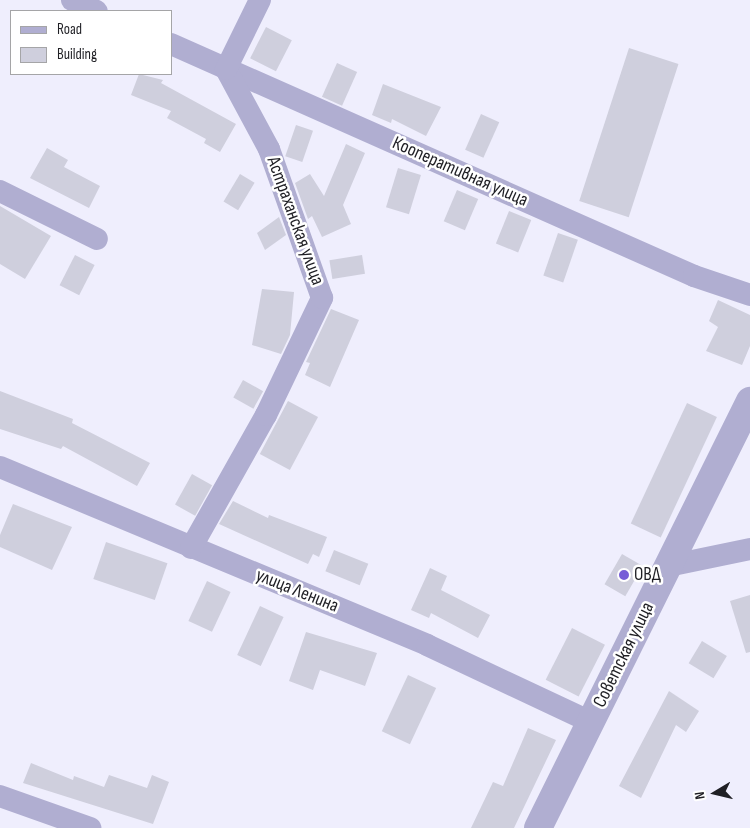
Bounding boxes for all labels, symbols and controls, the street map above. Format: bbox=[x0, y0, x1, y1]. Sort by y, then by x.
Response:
legend bbox=[10, 10, 172, 75]
text: Road bbox=[57, 20, 82, 39]
text: Building bbox=[57, 45, 97, 64]
street label: Кооперативная улица bbox=[389, 132, 531, 212]
street label: Астраханская улица bbox=[261, 154, 329, 288]
street label: улица Ленина bbox=[252, 564, 342, 618]
place label: ОВД bbox=[634, 564, 661, 586]
marker: ОВД bbox=[618, 569, 630, 581]
street label: Советская улица bbox=[589, 599, 659, 711]
north arrow bbox=[690, 768, 740, 818]
text: N bbox=[691, 790, 709, 800]

